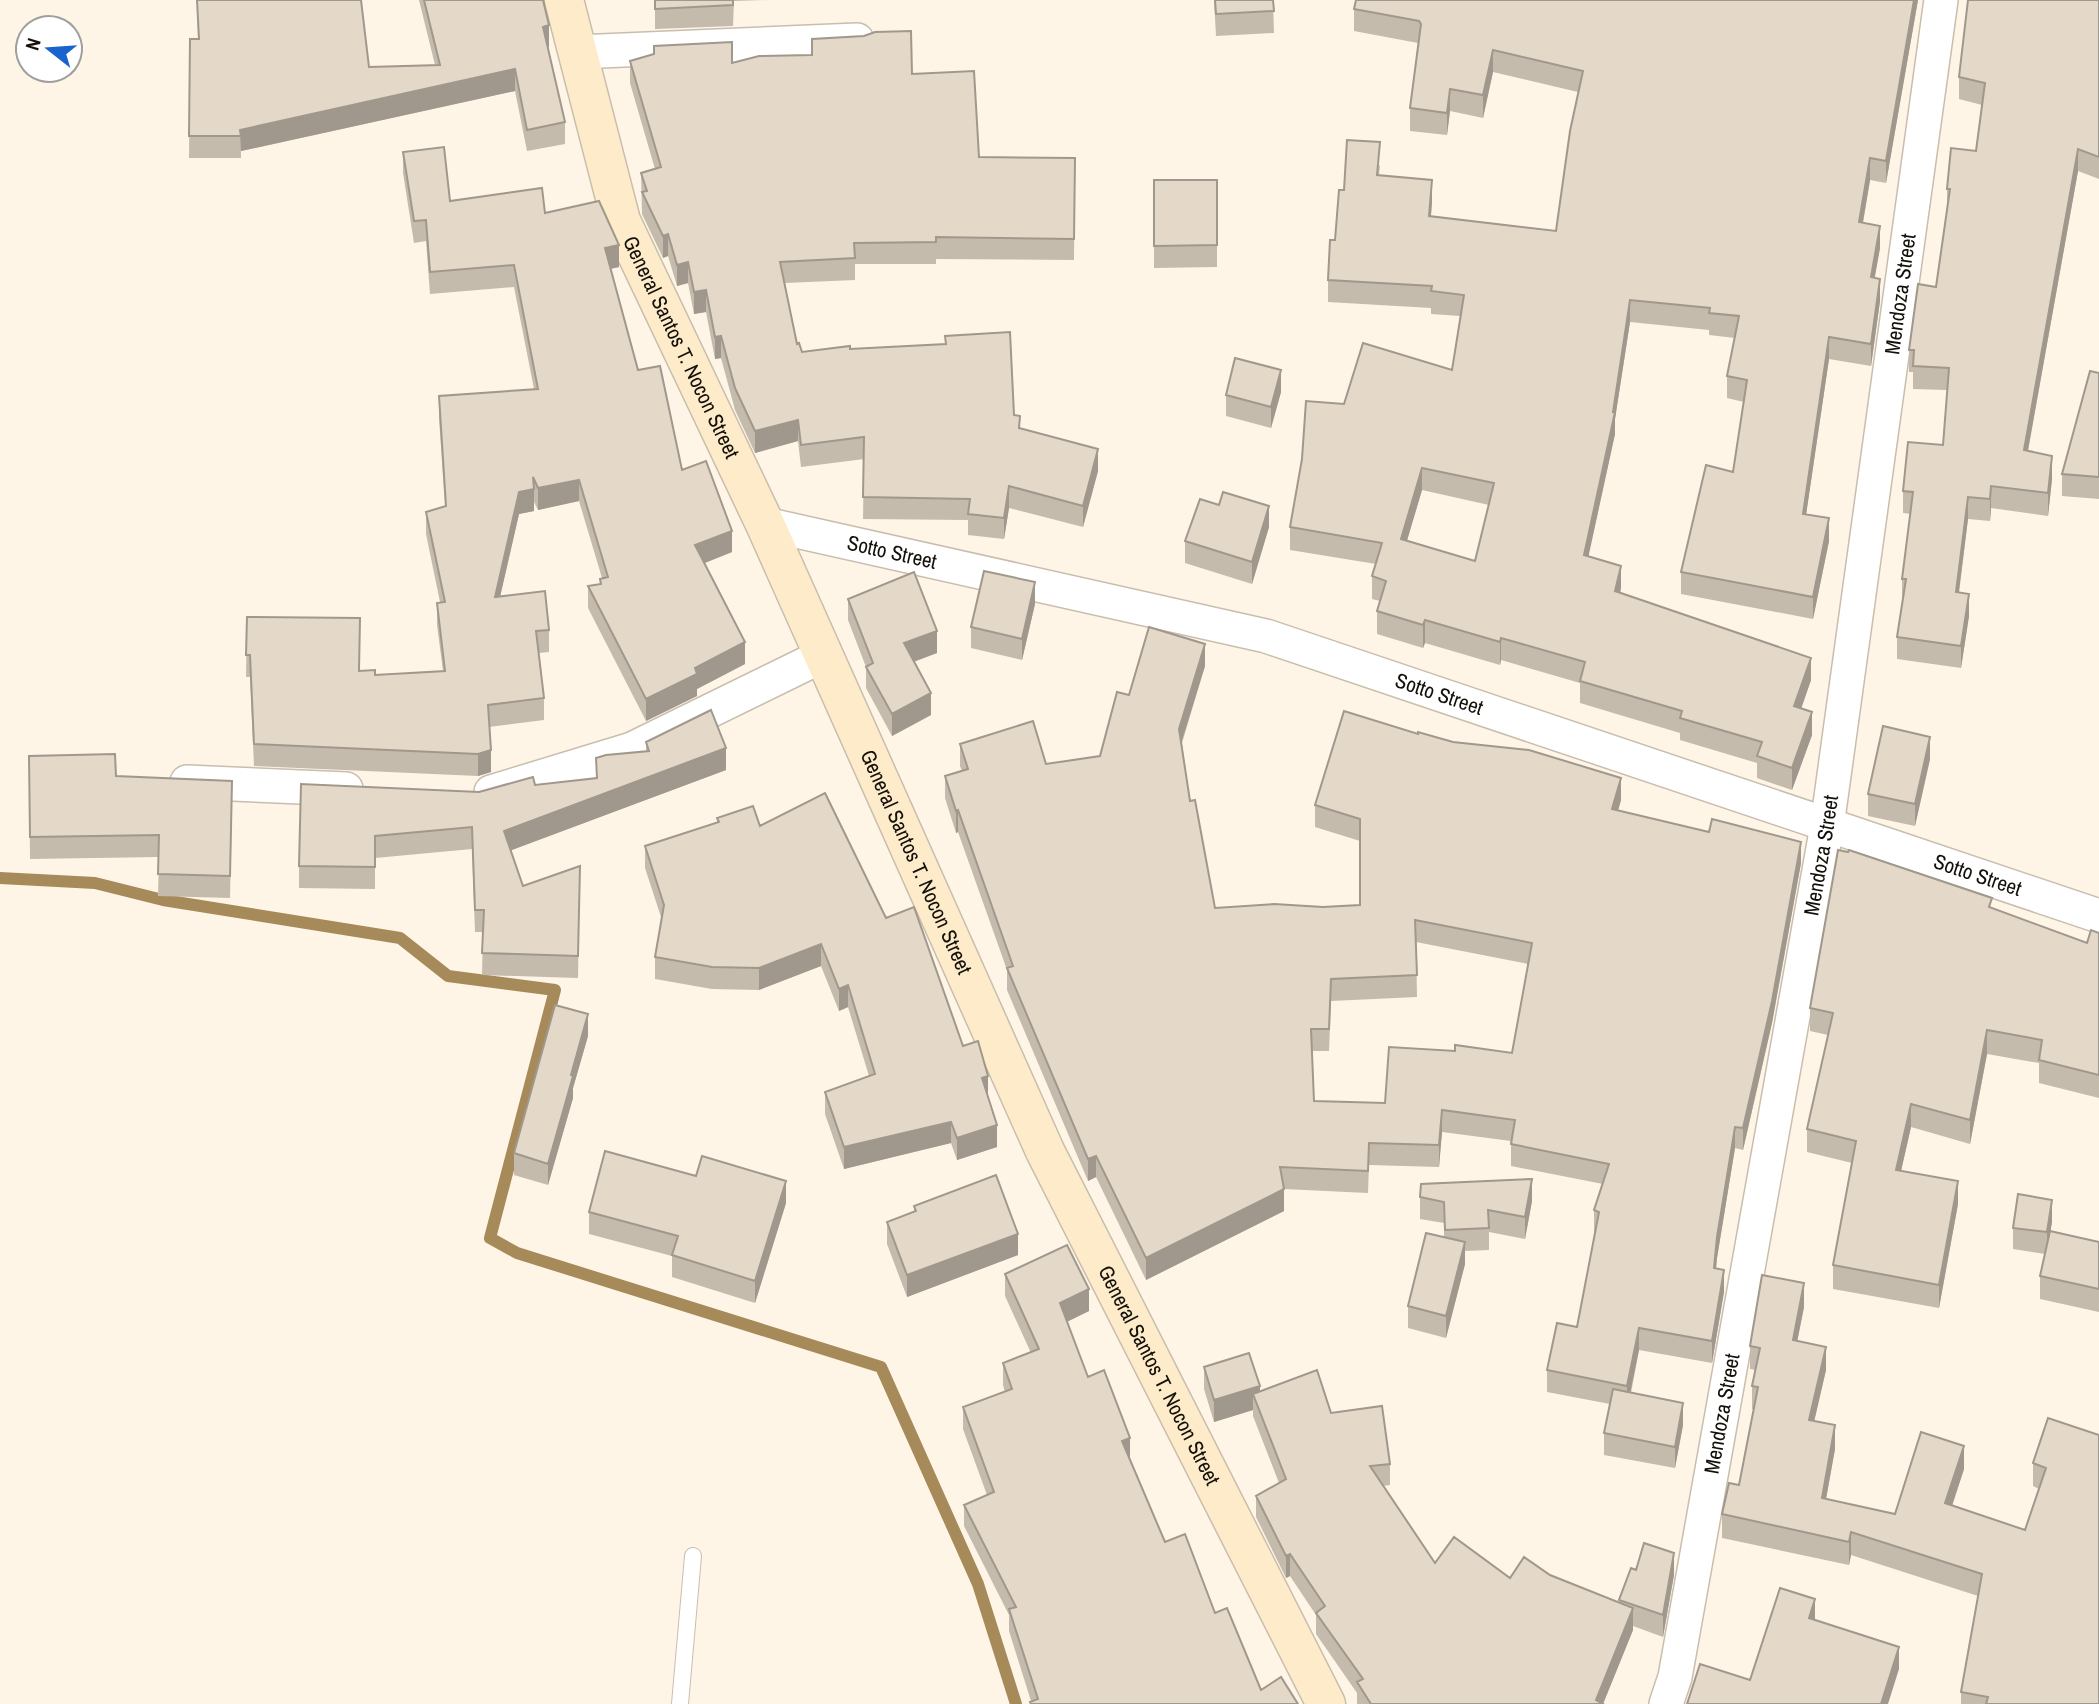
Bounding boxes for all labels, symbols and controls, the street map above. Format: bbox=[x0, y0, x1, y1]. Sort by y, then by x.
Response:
north arrow bbox=[14, 14, 84, 84]
text: N bbox=[19, 35, 47, 53]
street label: General Santos T. Nocon Street bbox=[616, 231, 747, 463]
street label: Mendoza Street bbox=[1877, 231, 1923, 356]
street label: Sotto Street bbox=[844, 528, 940, 576]
street label: Sotto Street bbox=[1392, 665, 1487, 722]
street label: General Santos T. Nocon Street bbox=[854, 745, 979, 979]
street label: Mendoza Street bbox=[1796, 793, 1845, 918]
street label: Sotto Street bbox=[1930, 846, 2026, 903]
street label: General Santos T. Nocon Street bbox=[1091, 1260, 1227, 1490]
street label: Mendoza Street bbox=[1697, 1351, 1747, 1476]

